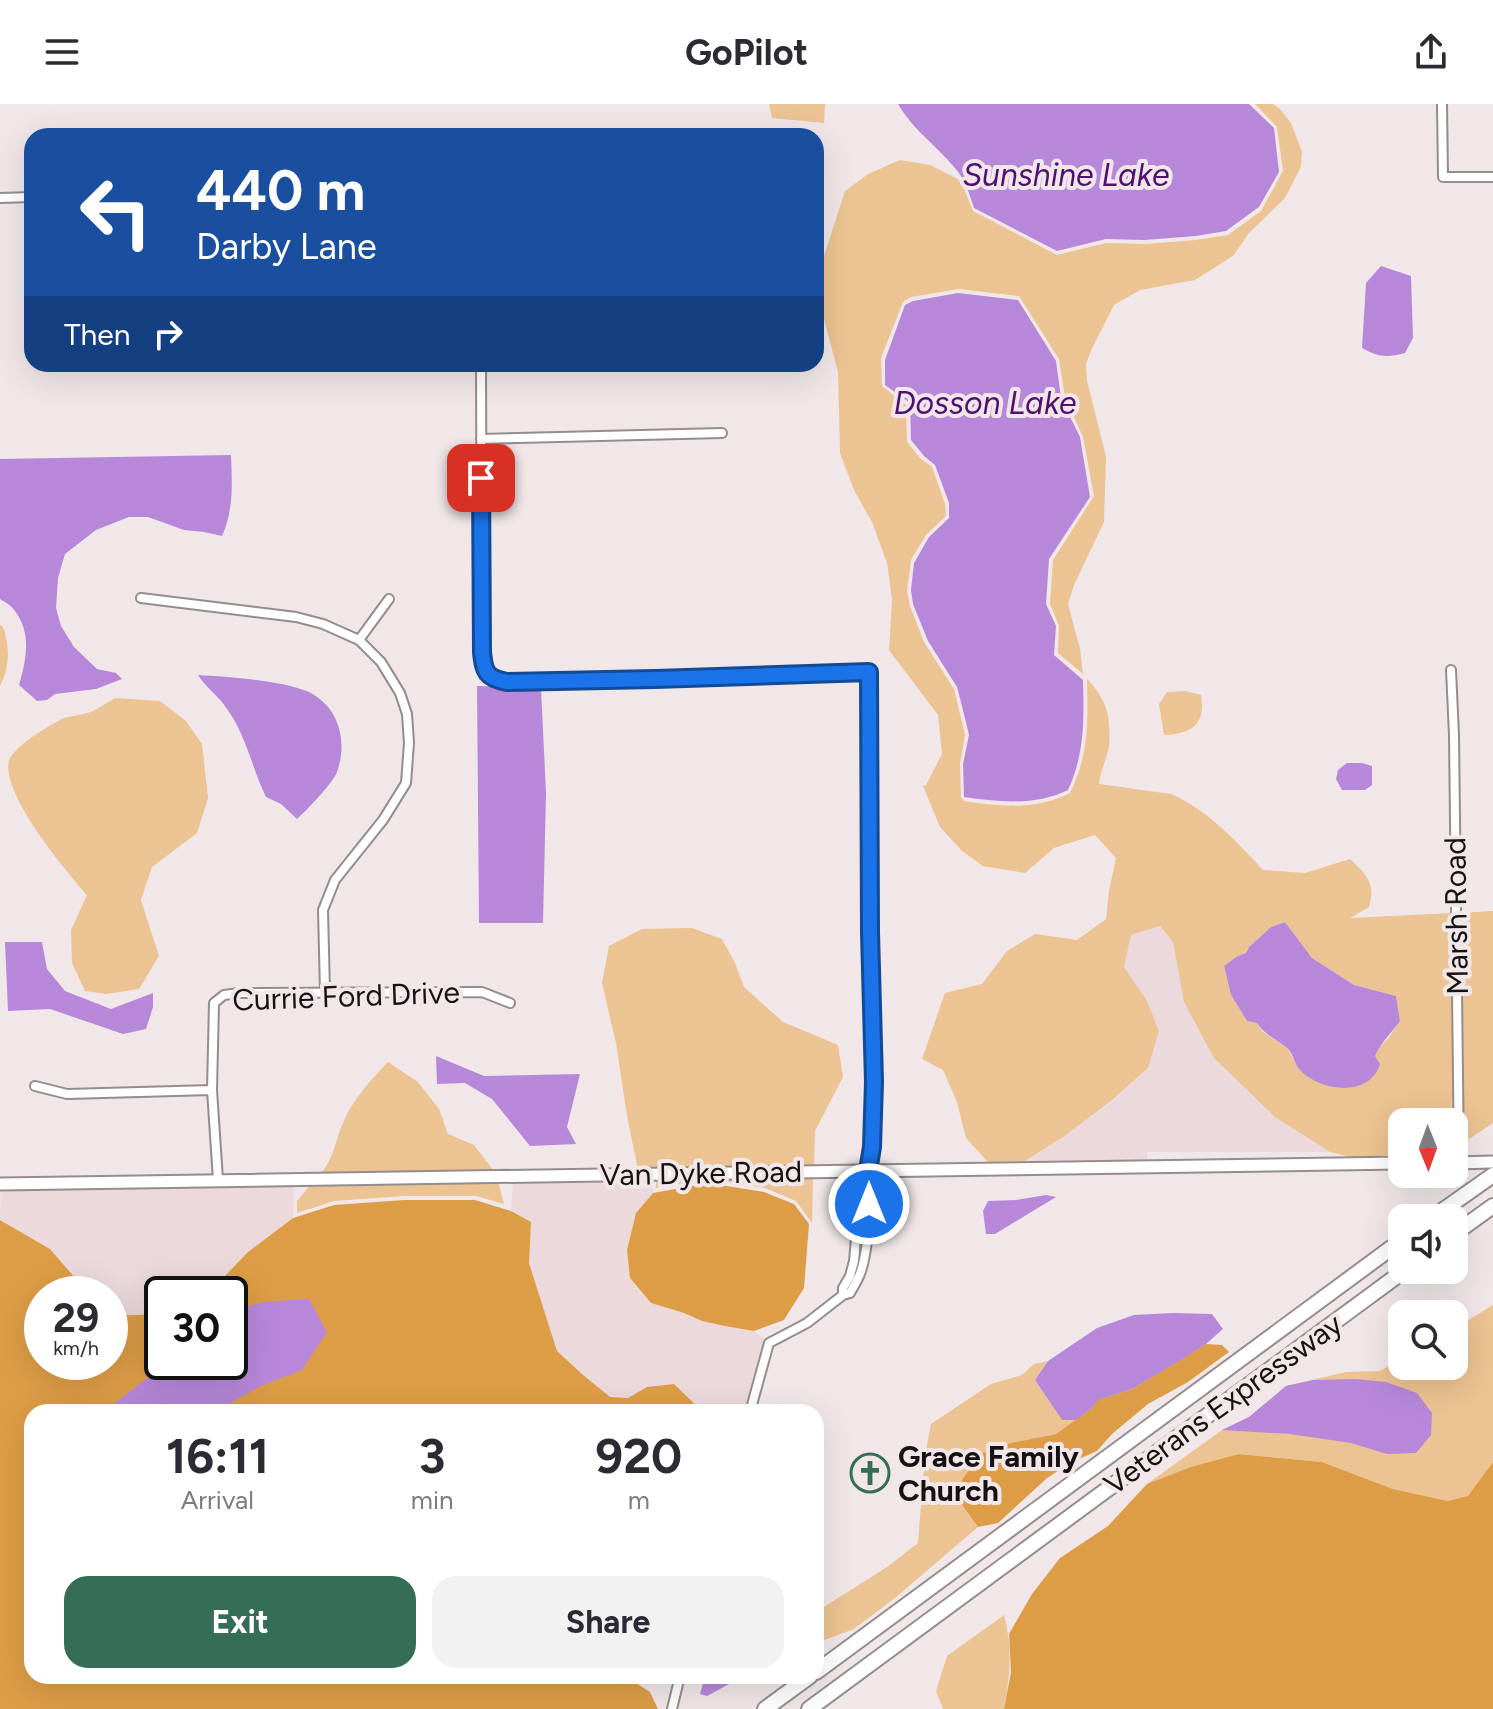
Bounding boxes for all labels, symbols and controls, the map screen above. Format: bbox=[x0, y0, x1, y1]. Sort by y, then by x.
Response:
icon: menu bbox=[40, 30, 84, 74]
icon: share bbox=[1409, 30, 1453, 74]
text: GoPilot bbox=[685, 31, 808, 74]
water label: Sunshine Lake bbox=[962, 156, 1170, 194]
text: 440 m bbox=[196, 157, 365, 224]
icon: left bbox=[64, 160, 168, 264]
text: Darby Lane bbox=[196, 225, 377, 268]
icon: right bbox=[146, 312, 190, 356]
text: Then bbox=[64, 316, 130, 353]
water label: Dosson Lake bbox=[893, 384, 1077, 422]
pin bbox=[447, 444, 515, 512]
icon: arrive bbox=[459, 456, 503, 500]
street label: Marsh Road bbox=[1436, 837, 1476, 995]
street label: Currie Ford Drive bbox=[232, 974, 460, 1018]
north arrow bbox=[1388, 1108, 1468, 1188]
map controls bbox=[1388, 1108, 1468, 1380]
street label: Van Dyke Road bbox=[599, 1153, 803, 1193]
position arrow bbox=[827, 1162, 911, 1246]
button: sound bbox=[1388, 1204, 1468, 1284]
speed limit sign: 30 bbox=[144, 1276, 248, 1380]
text: 29 bbox=[53, 1294, 99, 1342]
button: search bbox=[1388, 1300, 1468, 1380]
street label: Veterans Expressway bbox=[1097, 1305, 1350, 1503]
text: km/h bbox=[53, 1336, 99, 1360]
text: 16:11 bbox=[166, 1427, 269, 1485]
text: 3 bbox=[419, 1427, 446, 1485]
text: 920 bbox=[595, 1427, 682, 1485]
place label: Grace Family Church bbox=[898, 1438, 1080, 1509]
church icon: Grace Family Church bbox=[849, 1452, 891, 1494]
text: Arrival bbox=[181, 1484, 254, 1516]
text: min bbox=[411, 1484, 453, 1516]
text: m bbox=[628, 1484, 650, 1516]
button: Exit bbox=[64, 1576, 416, 1668]
button: Share bbox=[432, 1576, 784, 1668]

